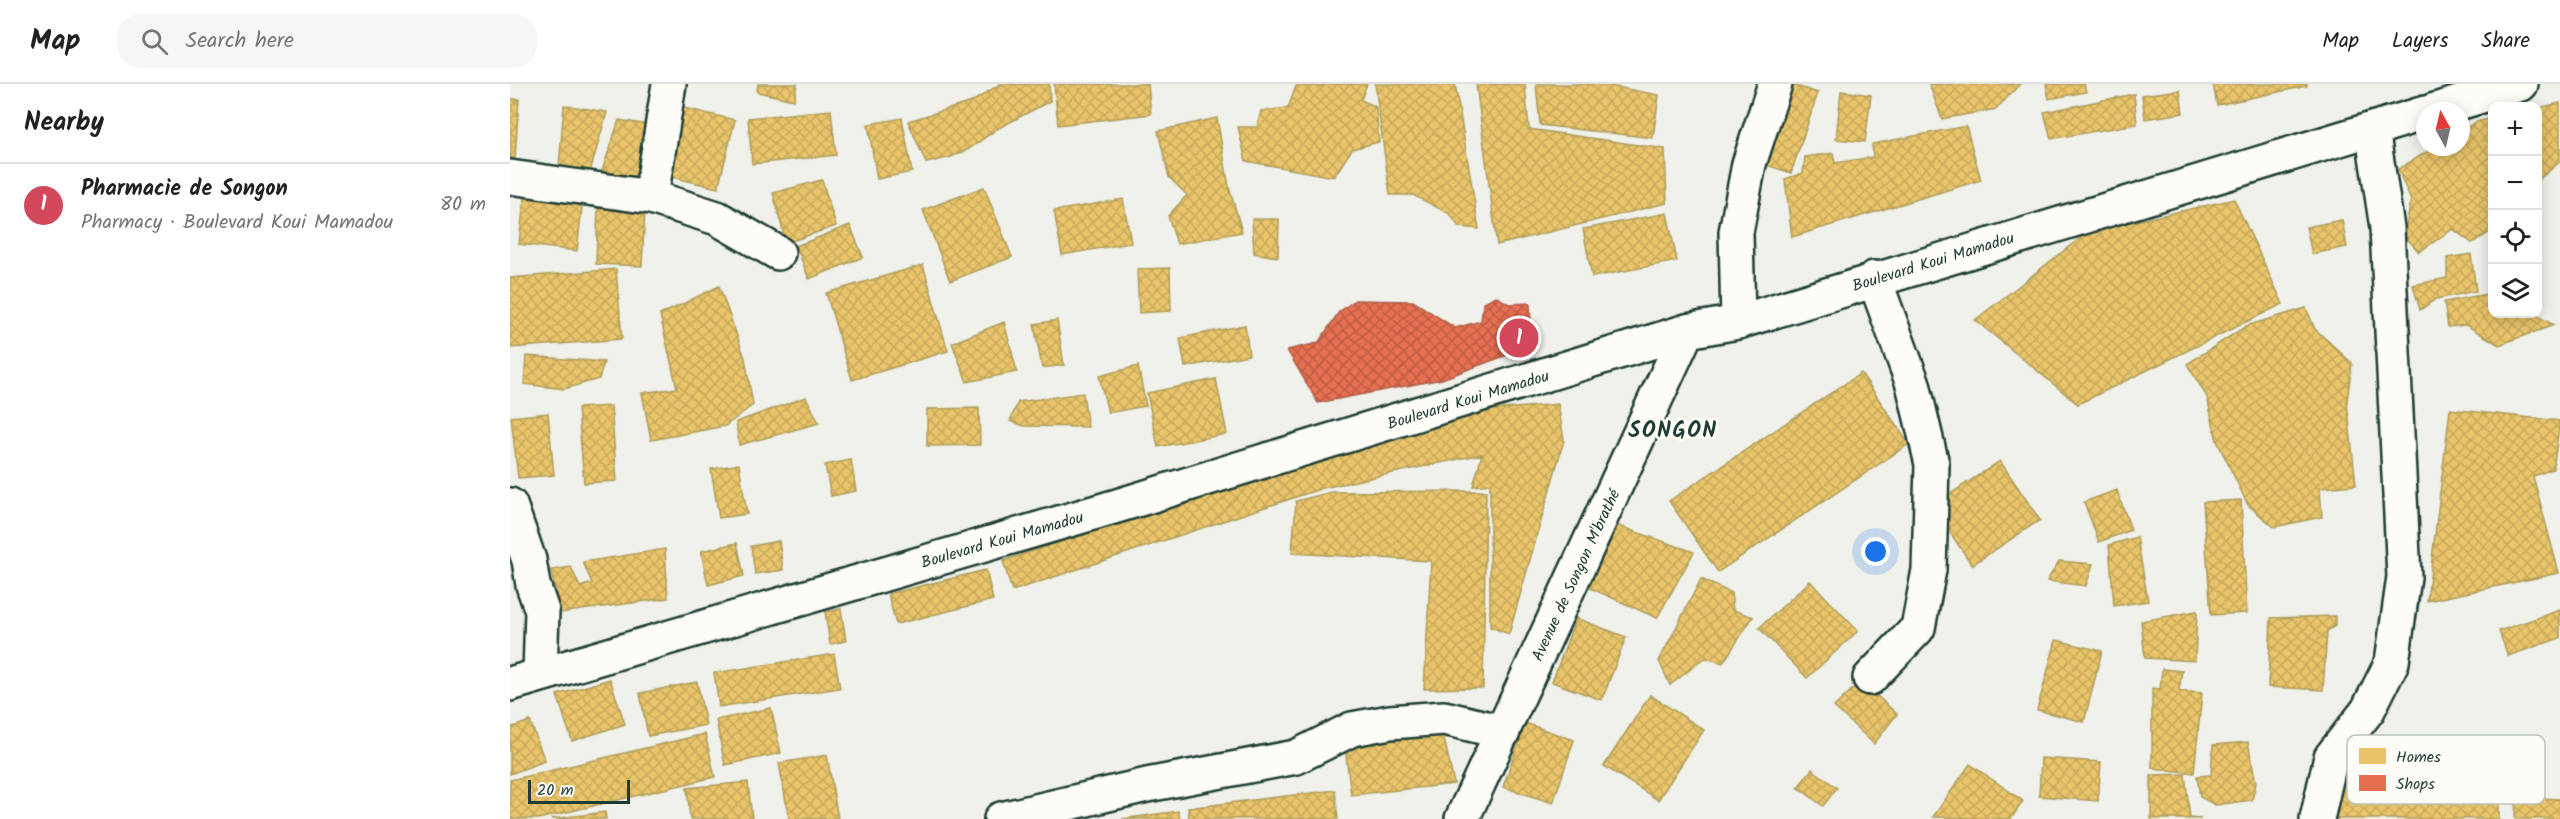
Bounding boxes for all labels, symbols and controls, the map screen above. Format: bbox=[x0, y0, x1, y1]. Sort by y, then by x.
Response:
search box bbox=[117, 14, 537, 68]
text: Map bbox=[30, 19, 81, 64]
text: Search here bbox=[186, 24, 294, 59]
icon: search bbox=[138, 25, 171, 58]
text: Map bbox=[2322, 25, 2359, 58]
text: Layers bbox=[2392, 25, 2448, 58]
text: Share bbox=[2481, 25, 2530, 58]
text: Nearby bbox=[24, 102, 104, 144]
north arrow bbox=[2416, 102, 2470, 156]
map controls bbox=[2488, 102, 2542, 318]
button: + bbox=[2488, 102, 2542, 156]
button: − bbox=[2488, 156, 2542, 210]
text: Pharmacie de Songon bbox=[81, 172, 288, 207]
text: 1 bbox=[40, 189, 47, 221]
text: 80 m bbox=[440, 189, 486, 221]
text: Pharmacy · Boulevard Koui Mamadou bbox=[81, 207, 393, 239]
button: locate bbox=[2488, 210, 2542, 264]
street label: Boulevard Koui Mamadou bbox=[1849, 226, 2018, 299]
button: layers bbox=[2488, 264, 2542, 318]
pin: 1 bbox=[1500, 316, 1538, 360]
street label: Boulevard Koui Mamadou bbox=[1384, 364, 1553, 437]
district label: SONGON bbox=[1628, 414, 1718, 449]
street label: Avenue de Songon M'brathé bbox=[1525, 485, 1628, 666]
street label: Boulevard Koui Mamadou bbox=[918, 505, 1087, 576]
your location bbox=[1861, 537, 1890, 566]
legend bbox=[2347, 735, 2545, 804]
text: Homes bbox=[2396, 745, 2441, 770]
text: Shops bbox=[2396, 772, 2435, 797]
scale bar bbox=[528, 777, 630, 804]
text: 20 m bbox=[537, 778, 573, 803]

